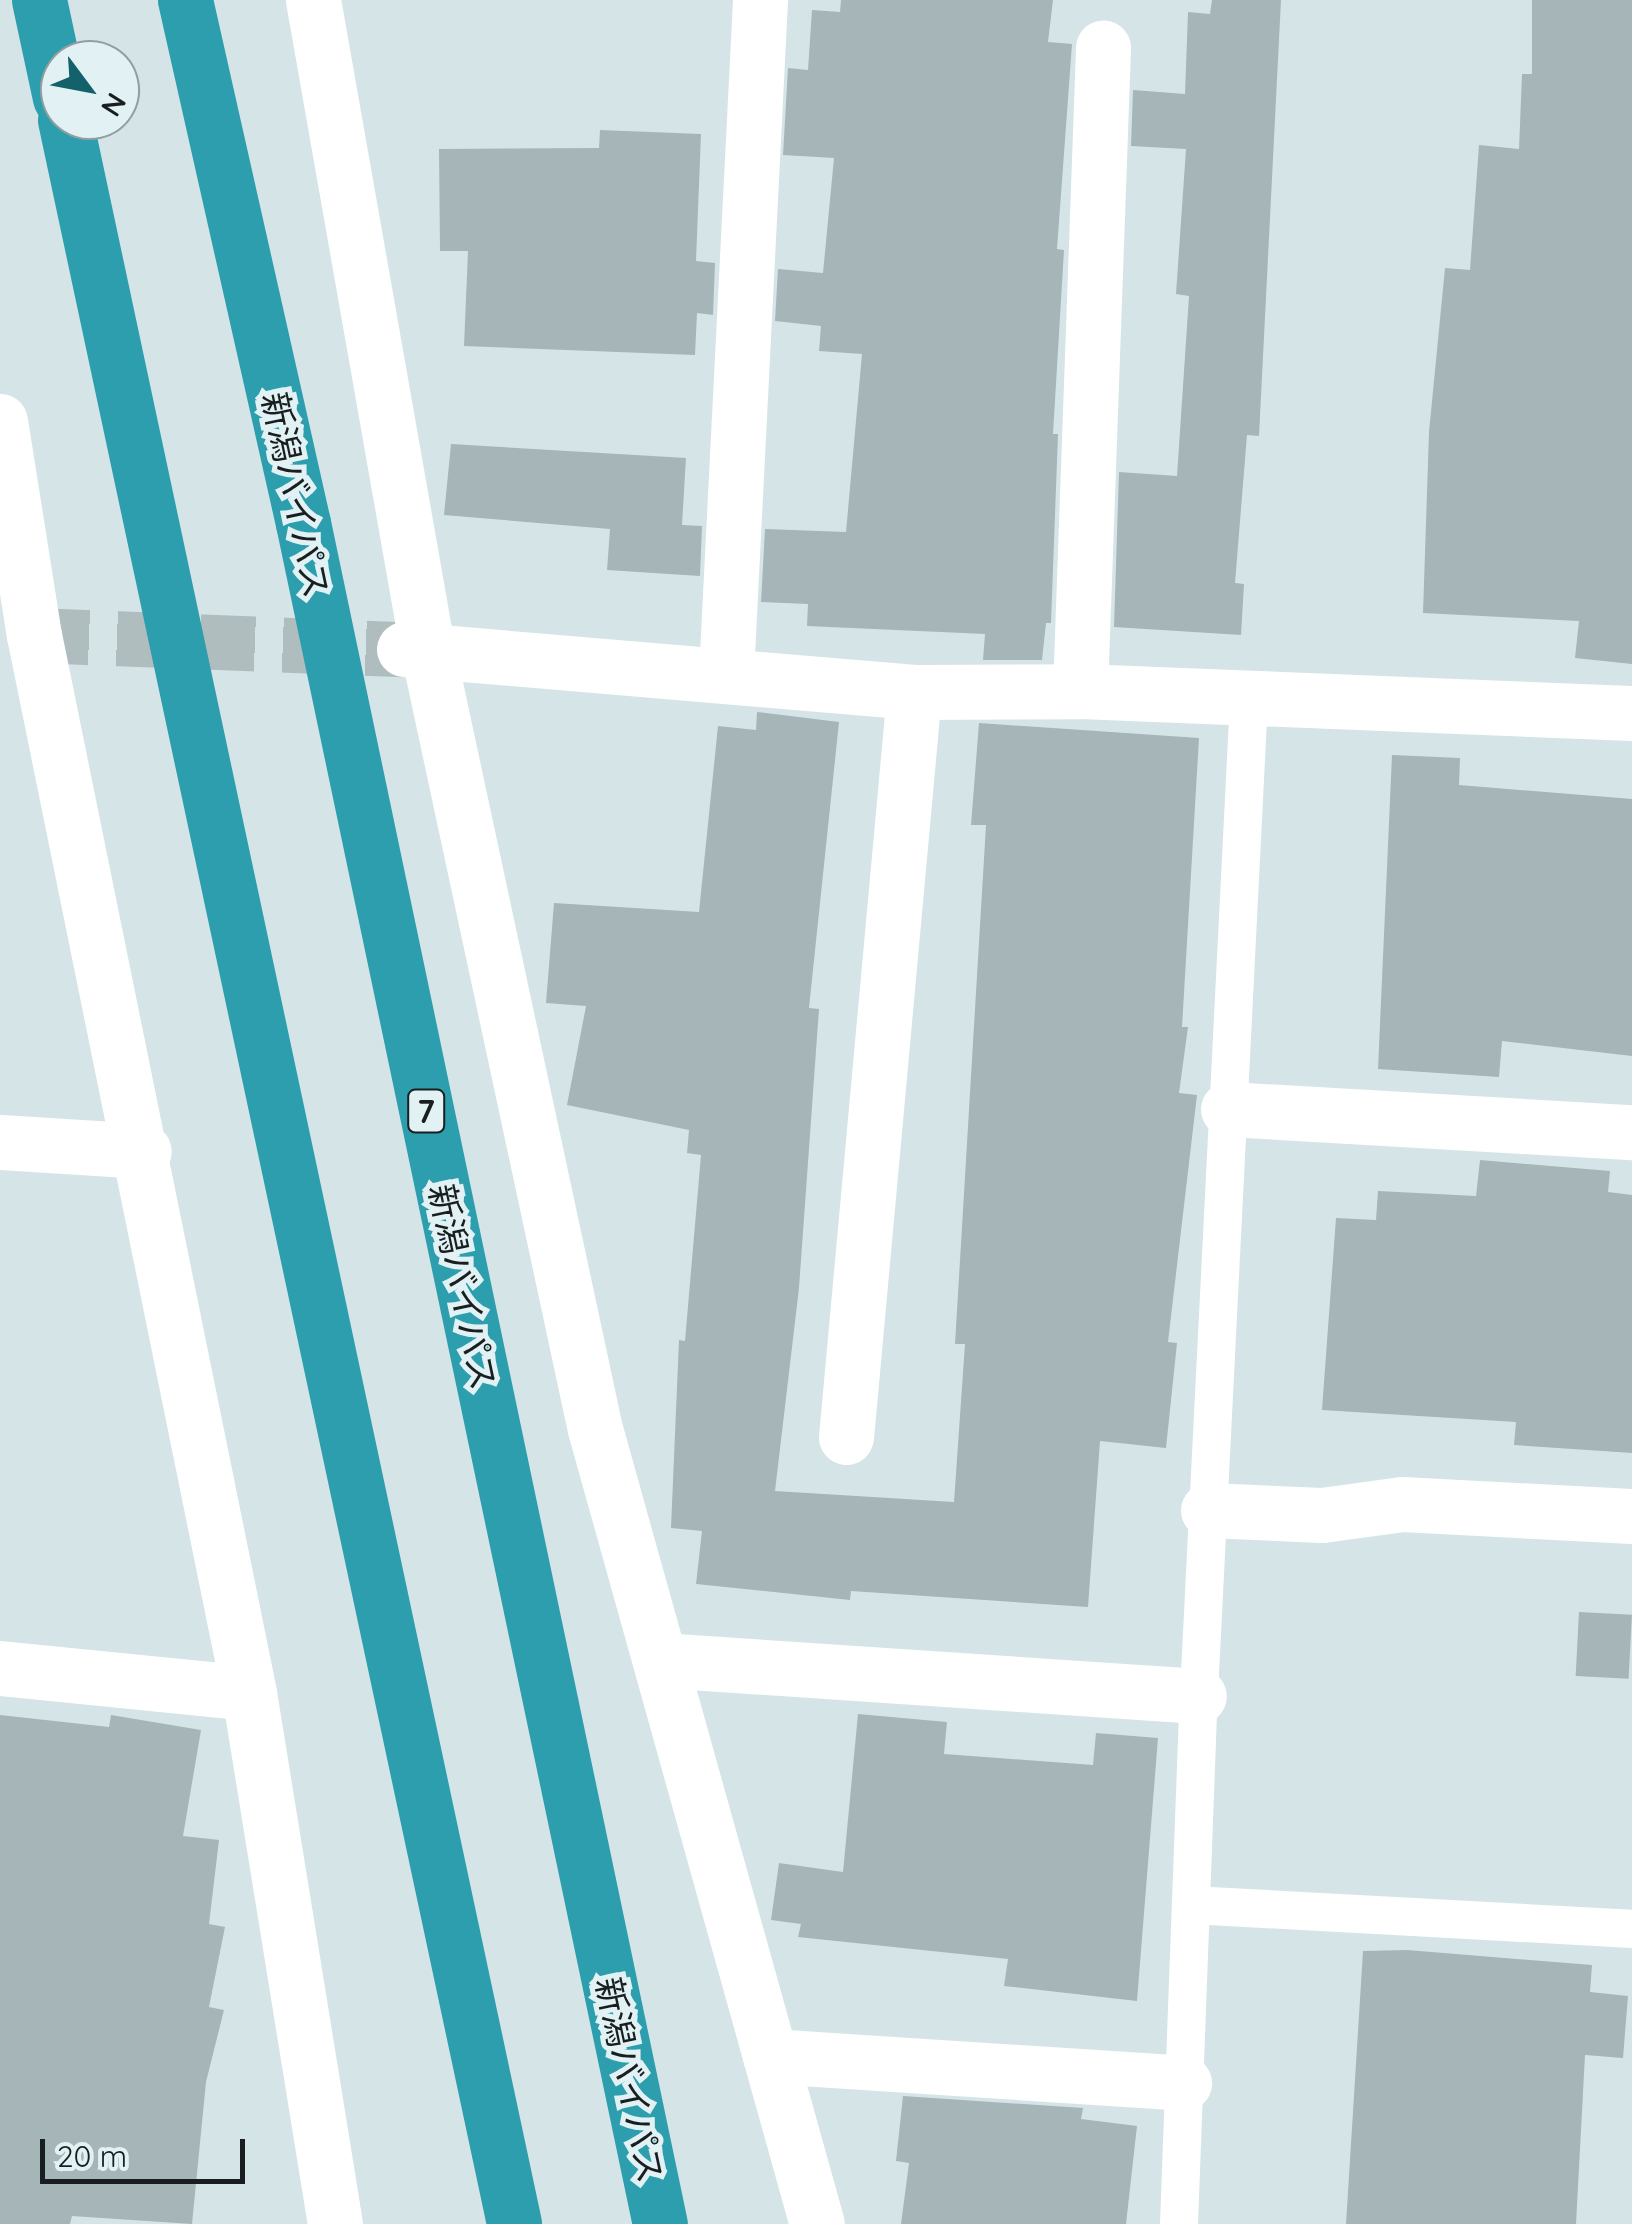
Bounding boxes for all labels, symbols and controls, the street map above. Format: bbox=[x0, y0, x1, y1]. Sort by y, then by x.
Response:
north arrow bbox=[40, 40, 140, 140]
text: N bbox=[94, 87, 134, 123]
street label: 新潟バイパス bbox=[254, 388, 338, 602]
road number: 7 bbox=[406, 1084, 446, 1138]
street label: 新潟バイパス bbox=[421, 1180, 505, 1394]
street label: 新潟バイパス bbox=[588, 1973, 672, 2187]
scale bar bbox=[45, 2119, 250, 2181]
text: 20 m bbox=[57, 2137, 127, 2175]

